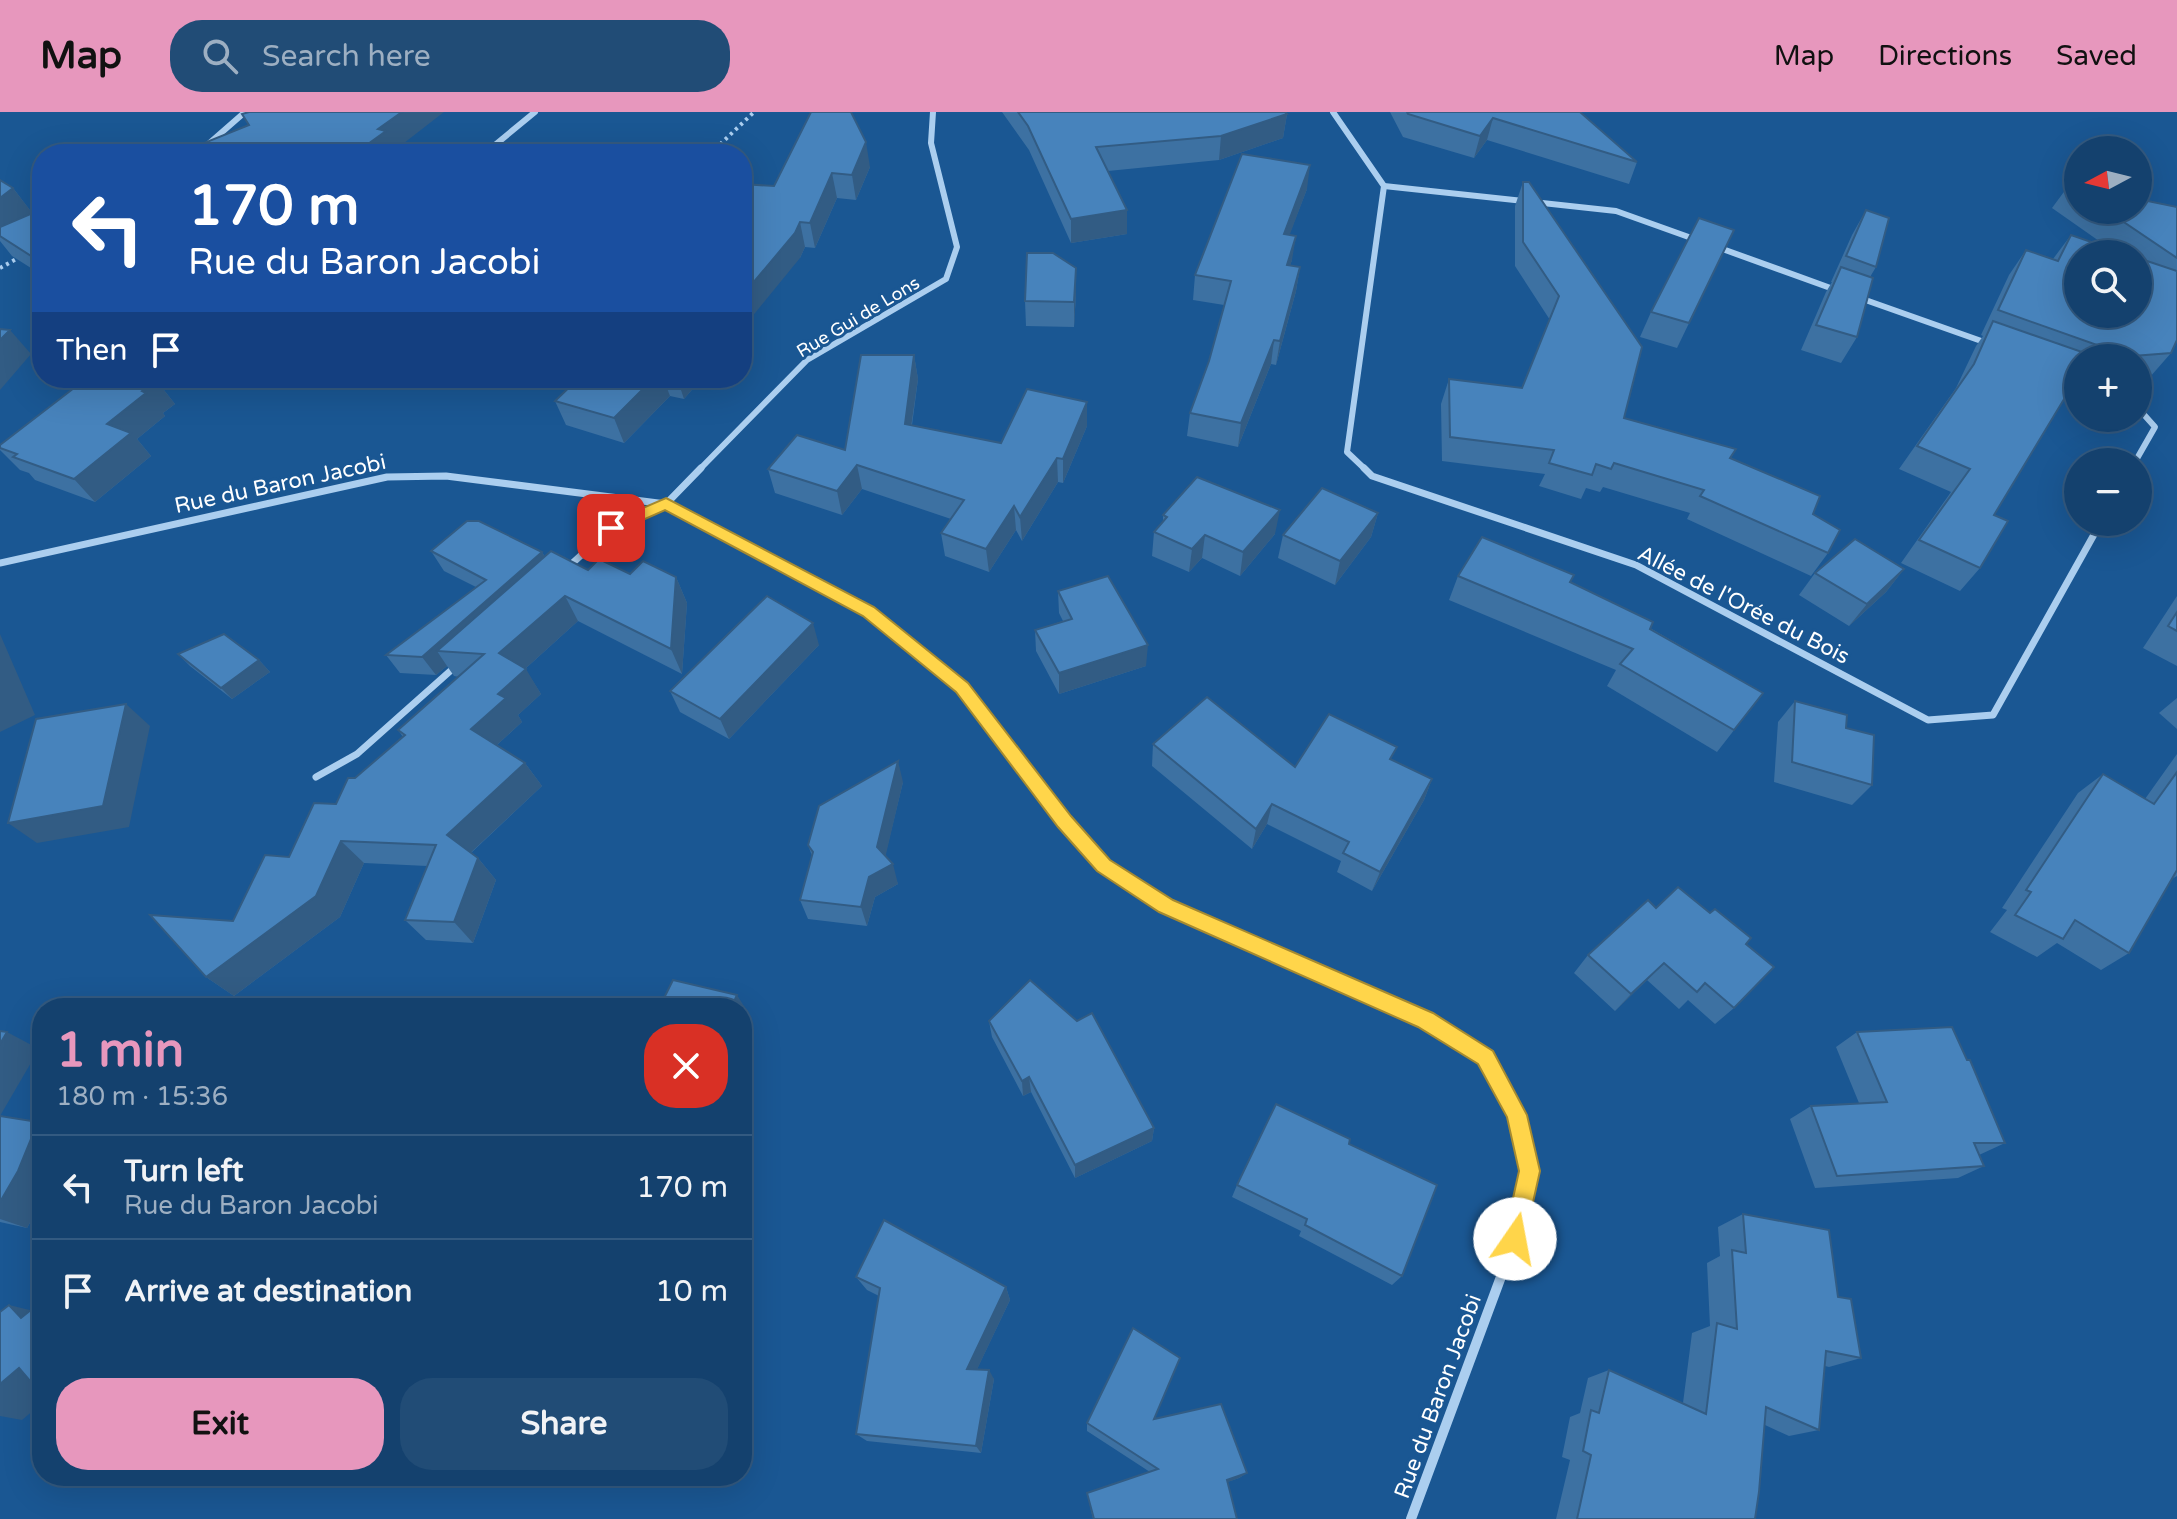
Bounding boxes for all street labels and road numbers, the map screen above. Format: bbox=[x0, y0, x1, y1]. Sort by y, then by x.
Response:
street label: Rue Gui de Lons bbox=[793, 272, 923, 362]
street label: Rue du Baron Jacobi bbox=[172, 449, 388, 519]
street label: Allée de l'Orée du Bois bbox=[1633, 540, 1854, 670]
street label: Rue du Baron Jacobi bbox=[1389, 1291, 1487, 1502]

